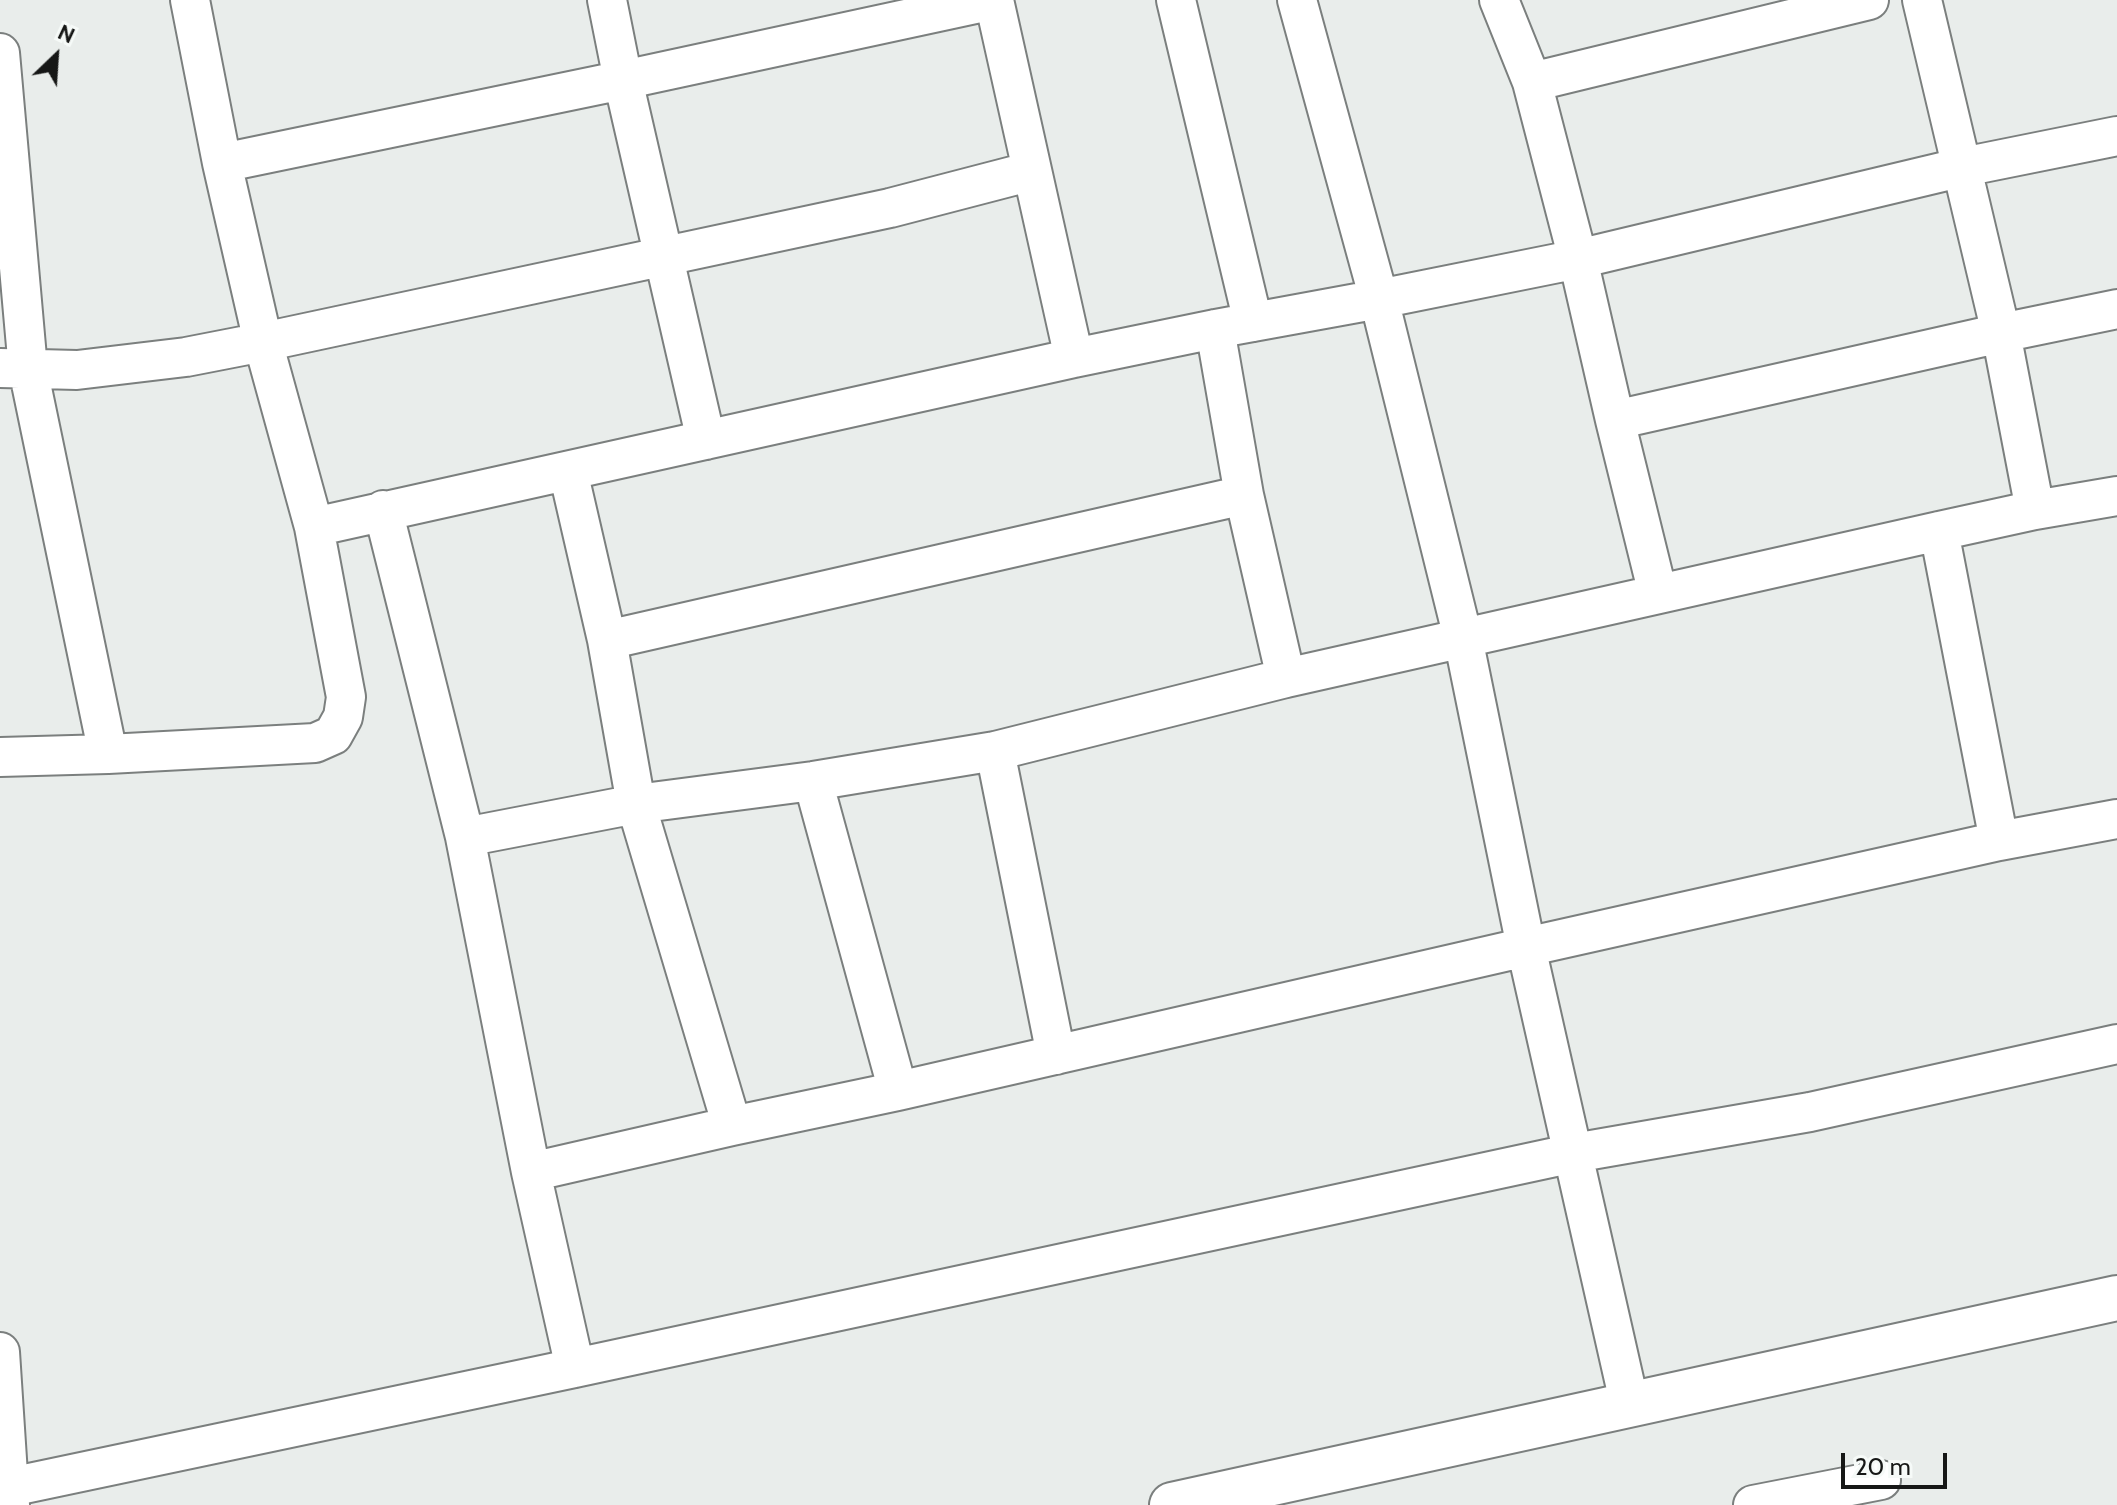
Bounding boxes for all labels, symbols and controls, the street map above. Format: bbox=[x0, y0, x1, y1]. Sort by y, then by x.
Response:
north arrow bbox=[16, 16, 96, 96]
text: N bbox=[54, 18, 79, 49]
scale bar bbox=[1845, 1437, 1951, 1487]
text: 20 m bbox=[1855, 1452, 1911, 1481]

